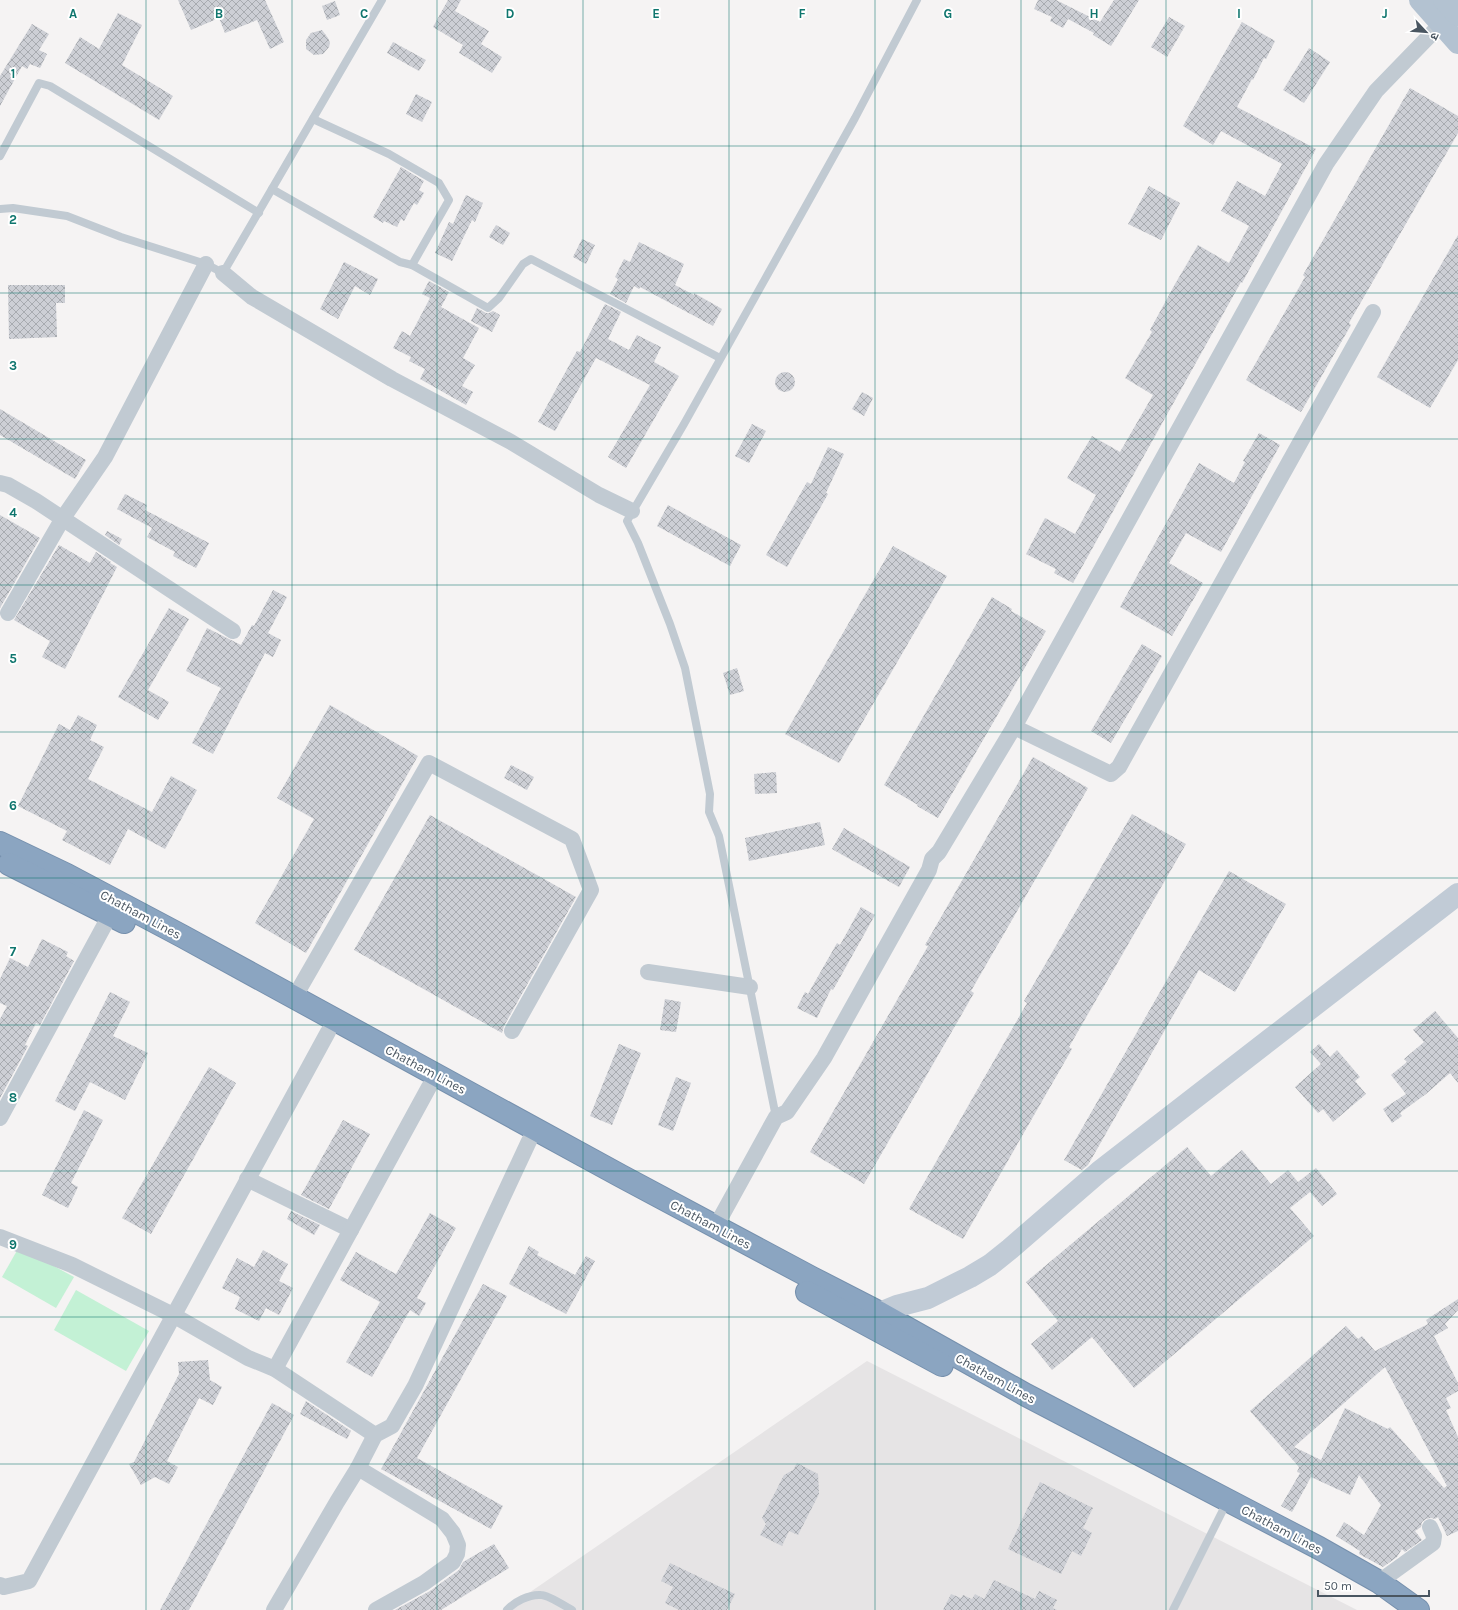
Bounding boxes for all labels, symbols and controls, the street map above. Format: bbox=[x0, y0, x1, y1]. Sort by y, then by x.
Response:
text: A bbox=[69, 6, 77, 21]
text: B bbox=[215, 6, 223, 21]
text: C bbox=[360, 6, 368, 21]
text: D bbox=[506, 6, 515, 21]
text: E bbox=[652, 6, 660, 21]
text: F bbox=[798, 6, 806, 21]
text: G bbox=[944, 6, 952, 21]
text: H bbox=[1089, 6, 1099, 21]
text: I bbox=[1237, 6, 1241, 21]
text: J bbox=[1382, 6, 1388, 21]
north arrow bbox=[1406, 12, 1446, 52]
text: उ bbox=[1427, 30, 1442, 42]
text: 1 bbox=[11, 66, 15, 81]
text: 2 bbox=[9, 212, 17, 227]
text: 3 bbox=[9, 358, 17, 373]
text: 4 bbox=[9, 505, 17, 520]
text: 5 bbox=[9, 651, 17, 666]
text: 6 bbox=[9, 798, 17, 813]
street label: Chatham Lines bbox=[98, 887, 184, 942]
text: 7 bbox=[10, 944, 17, 959]
street label: Chatham Lines bbox=[383, 1042, 469, 1097]
text: 8 bbox=[9, 1090, 17, 1105]
street label: Chatham Lines bbox=[668, 1197, 754, 1252]
text: 9 bbox=[9, 1237, 17, 1252]
street label: Chatham Lines bbox=[953, 1350, 1039, 1407]
street label: Chatham Lines bbox=[1239, 1502, 1325, 1557]
scale bar bbox=[1318, 1572, 1429, 1598]
text: 50 m bbox=[1324, 1579, 1352, 1593]

